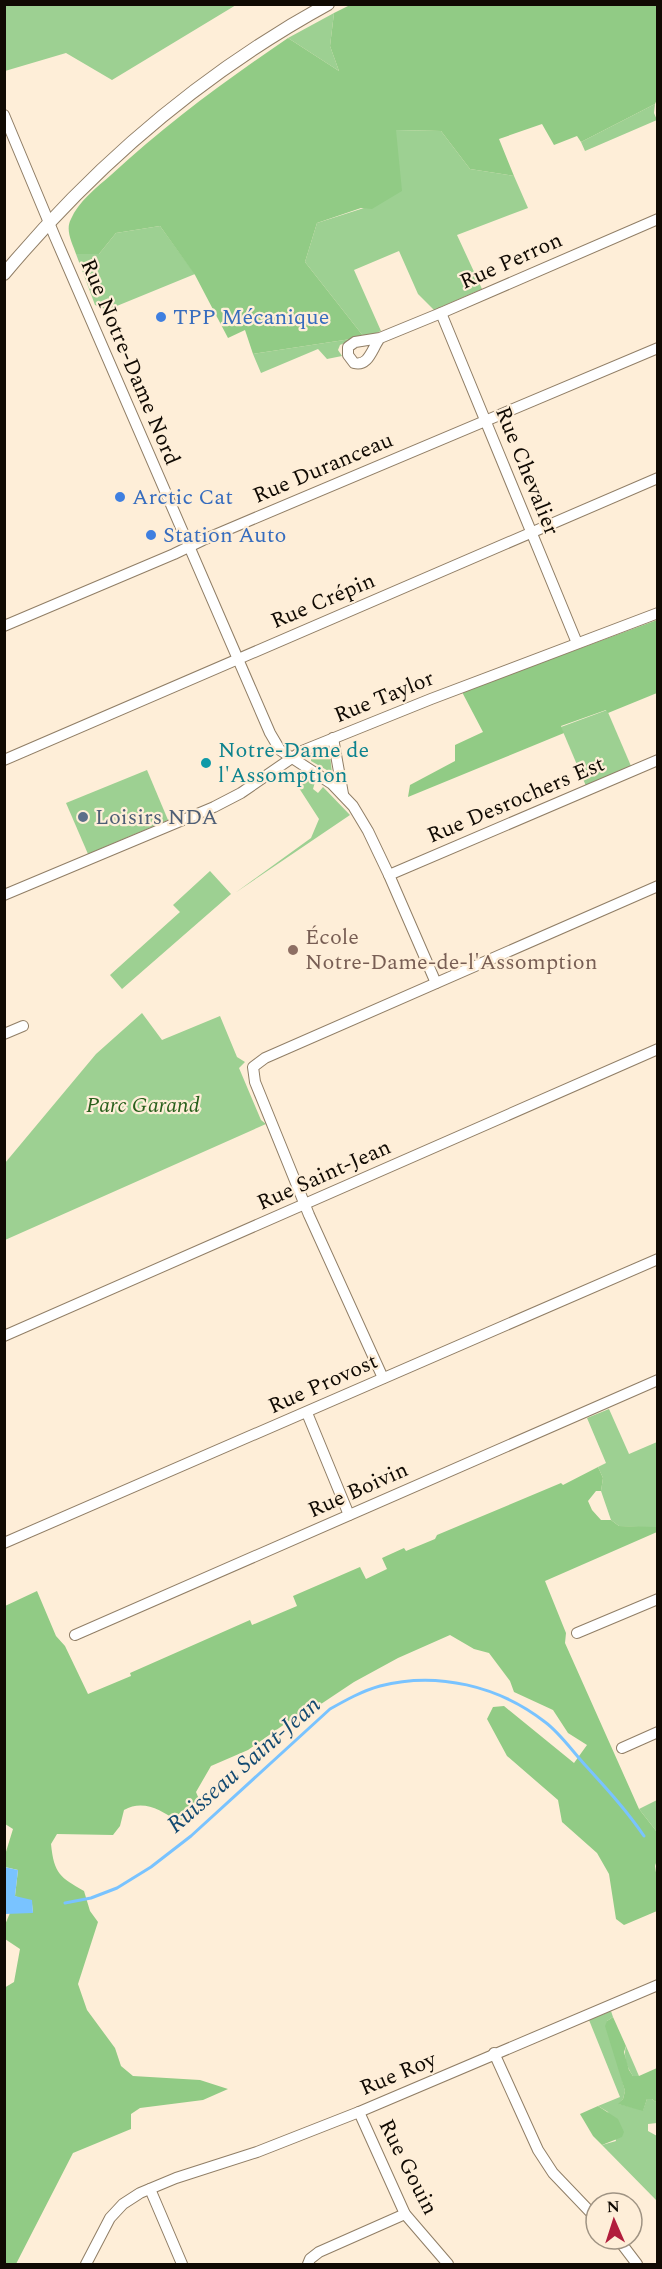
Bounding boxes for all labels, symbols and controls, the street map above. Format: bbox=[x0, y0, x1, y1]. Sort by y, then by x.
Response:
street label: Rue Perron bbox=[454, 224, 568, 298]
street label: Rue Notre-Dame Nord bbox=[71, 254, 189, 470]
place label: TPP Mécanique bbox=[173, 301, 329, 334]
marker: TPP Mécanique bbox=[154, 310, 168, 324]
street label: Rue Chevalier bbox=[486, 402, 568, 541]
street label: Rue Duranceau bbox=[248, 424, 398, 512]
place label: Arctic Cat bbox=[132, 481, 233, 514]
marker: Arctic Cat bbox=[113, 490, 127, 504]
place label: Station Auto bbox=[163, 519, 286, 552]
marker: Station Auto bbox=[144, 528, 158, 542]
street label: Rue Crépin bbox=[266, 564, 380, 638]
street label: Rue Taylor bbox=[329, 662, 439, 732]
place label: Notre-Dame de l'Assomption bbox=[218, 734, 369, 792]
street label: Rue Desrochers Est bbox=[422, 748, 610, 852]
marker: Notre-Dame de l'Assomption bbox=[199, 756, 213, 770]
place label: Loisirs NDA bbox=[95, 801, 218, 834]
marker: Loisirs NDA bbox=[76, 810, 90, 824]
place label: École Notre-Dame-de-l'Assomption bbox=[305, 921, 597, 979]
marker: École Notre-Dame-de-l'Assomption bbox=[286, 943, 300, 957]
park label: Parc Garand bbox=[86, 1089, 200, 1122]
street label: Rue Saint-Jean bbox=[252, 1131, 396, 1219]
street label: Rue Provost bbox=[263, 1345, 383, 1423]
street label: Rue Boivin bbox=[303, 1453, 413, 1527]
water label: Ruisseau Saint-Jean bbox=[159, 1688, 329, 1842]
street label: Rue Roy bbox=[355, 2043, 443, 2105]
street label: Rue Gouin bbox=[370, 2113, 446, 2221]
north arrow bbox=[584, 2191, 644, 2251]
text: N bbox=[606, 2195, 620, 2219]

